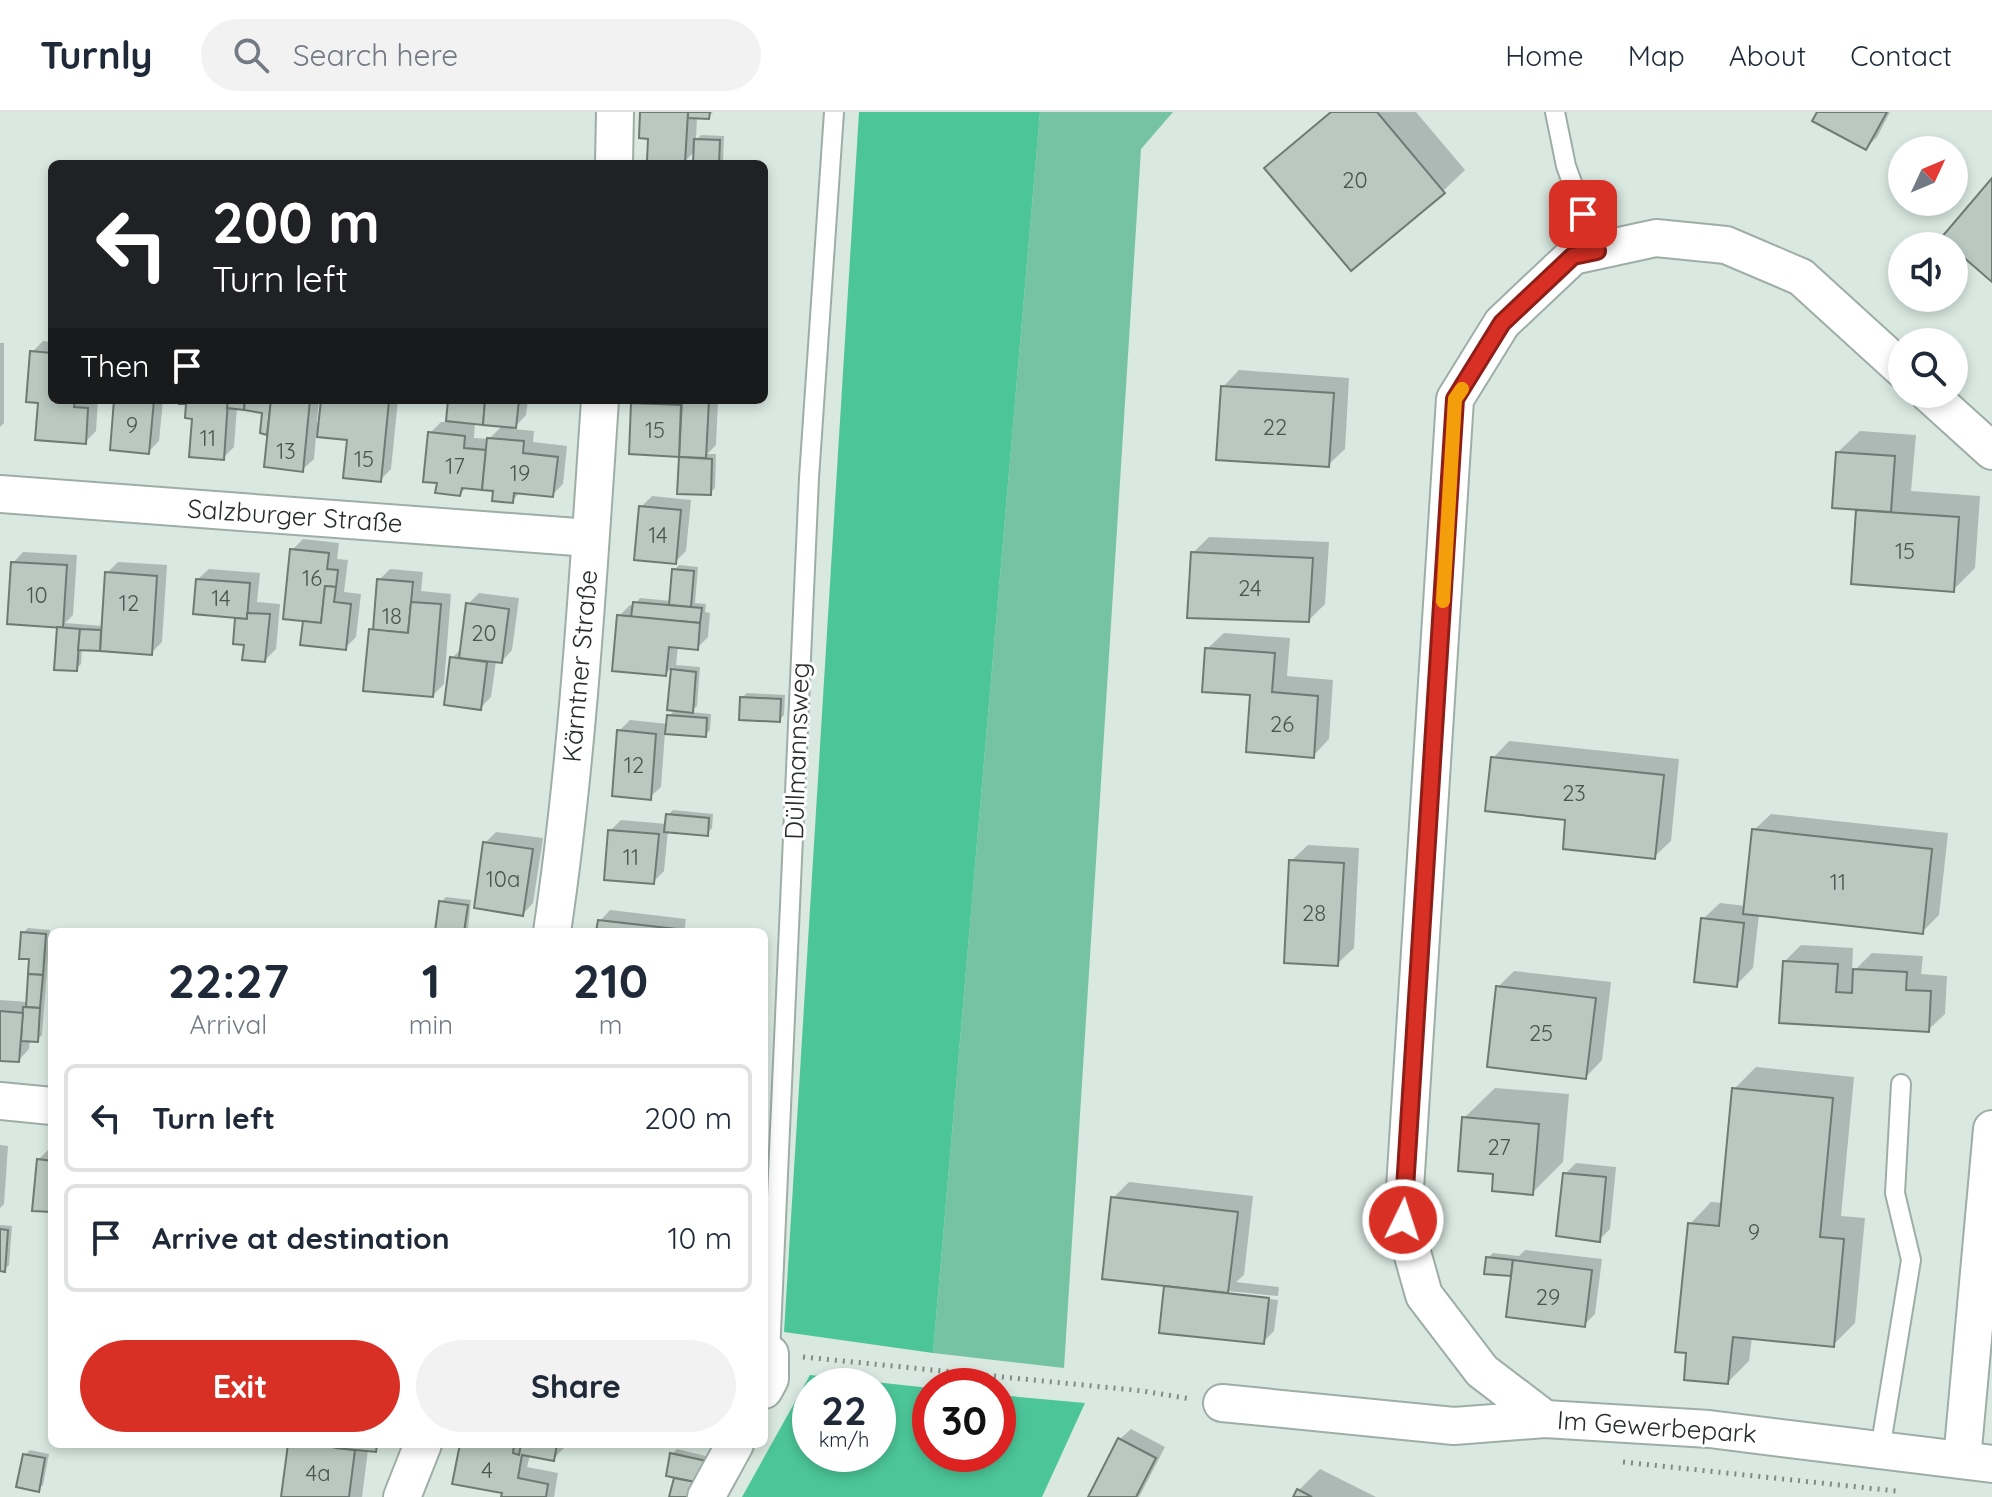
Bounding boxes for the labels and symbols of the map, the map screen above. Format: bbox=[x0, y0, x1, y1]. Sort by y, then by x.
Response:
north arrow bbox=[1888, 136, 1968, 216]
house number: 20 bbox=[1342, 166, 1368, 194]
pin bbox=[1549, 180, 1617, 248]
house number: 9 bbox=[126, 411, 138, 439]
house number: 22 bbox=[1263, 413, 1287, 441]
house number: 15 bbox=[645, 416, 665, 444]
house number: 11 bbox=[200, 424, 216, 452]
house number: 13 bbox=[276, 437, 296, 465]
house number: 15 bbox=[354, 445, 374, 473]
house number: 17 bbox=[445, 452, 465, 480]
house number: 19 bbox=[510, 459, 530, 487]
street label: Salzburger Straße bbox=[186, 492, 404, 539]
house number: 14 bbox=[648, 521, 668, 549]
house number: 15 bbox=[1895, 537, 1915, 565]
house number: 16 bbox=[302, 564, 322, 592]
street label: Kärntner Straße bbox=[555, 568, 604, 764]
house number: 24 bbox=[1238, 574, 1262, 602]
house number: 10 bbox=[26, 581, 48, 609]
house number: 14 bbox=[211, 584, 231, 612]
house number: 12 bbox=[119, 589, 139, 617]
house number: 18 bbox=[382, 602, 402, 630]
house number: 20 bbox=[471, 619, 497, 647]
street label: Düllmannsweg bbox=[777, 662, 816, 840]
house number: 26 bbox=[1270, 710, 1294, 738]
house number: 12 bbox=[624, 751, 644, 779]
house number: 23 bbox=[1562, 779, 1586, 807]
house number: 11 bbox=[623, 843, 639, 871]
house number: 10a bbox=[486, 865, 520, 893]
house number: 11 bbox=[1830, 868, 1846, 896]
house number: 28 bbox=[1302, 899, 1326, 927]
house number: 25 bbox=[1529, 1019, 1553, 1047]
house number: 27 bbox=[1487, 1133, 1511, 1161]
position arrow bbox=[1361, 1178, 1445, 1262]
house number: 9 bbox=[1748, 1218, 1760, 1246]
house number: 29 bbox=[1536, 1283, 1560, 1311]
speed limit sign: 30 bbox=[912, 1368, 1016, 1472]
street label: Im Gewerbepark bbox=[1556, 1403, 1758, 1450]
house number: 4 bbox=[481, 1456, 493, 1484]
house number: 4a bbox=[306, 1459, 330, 1487]

